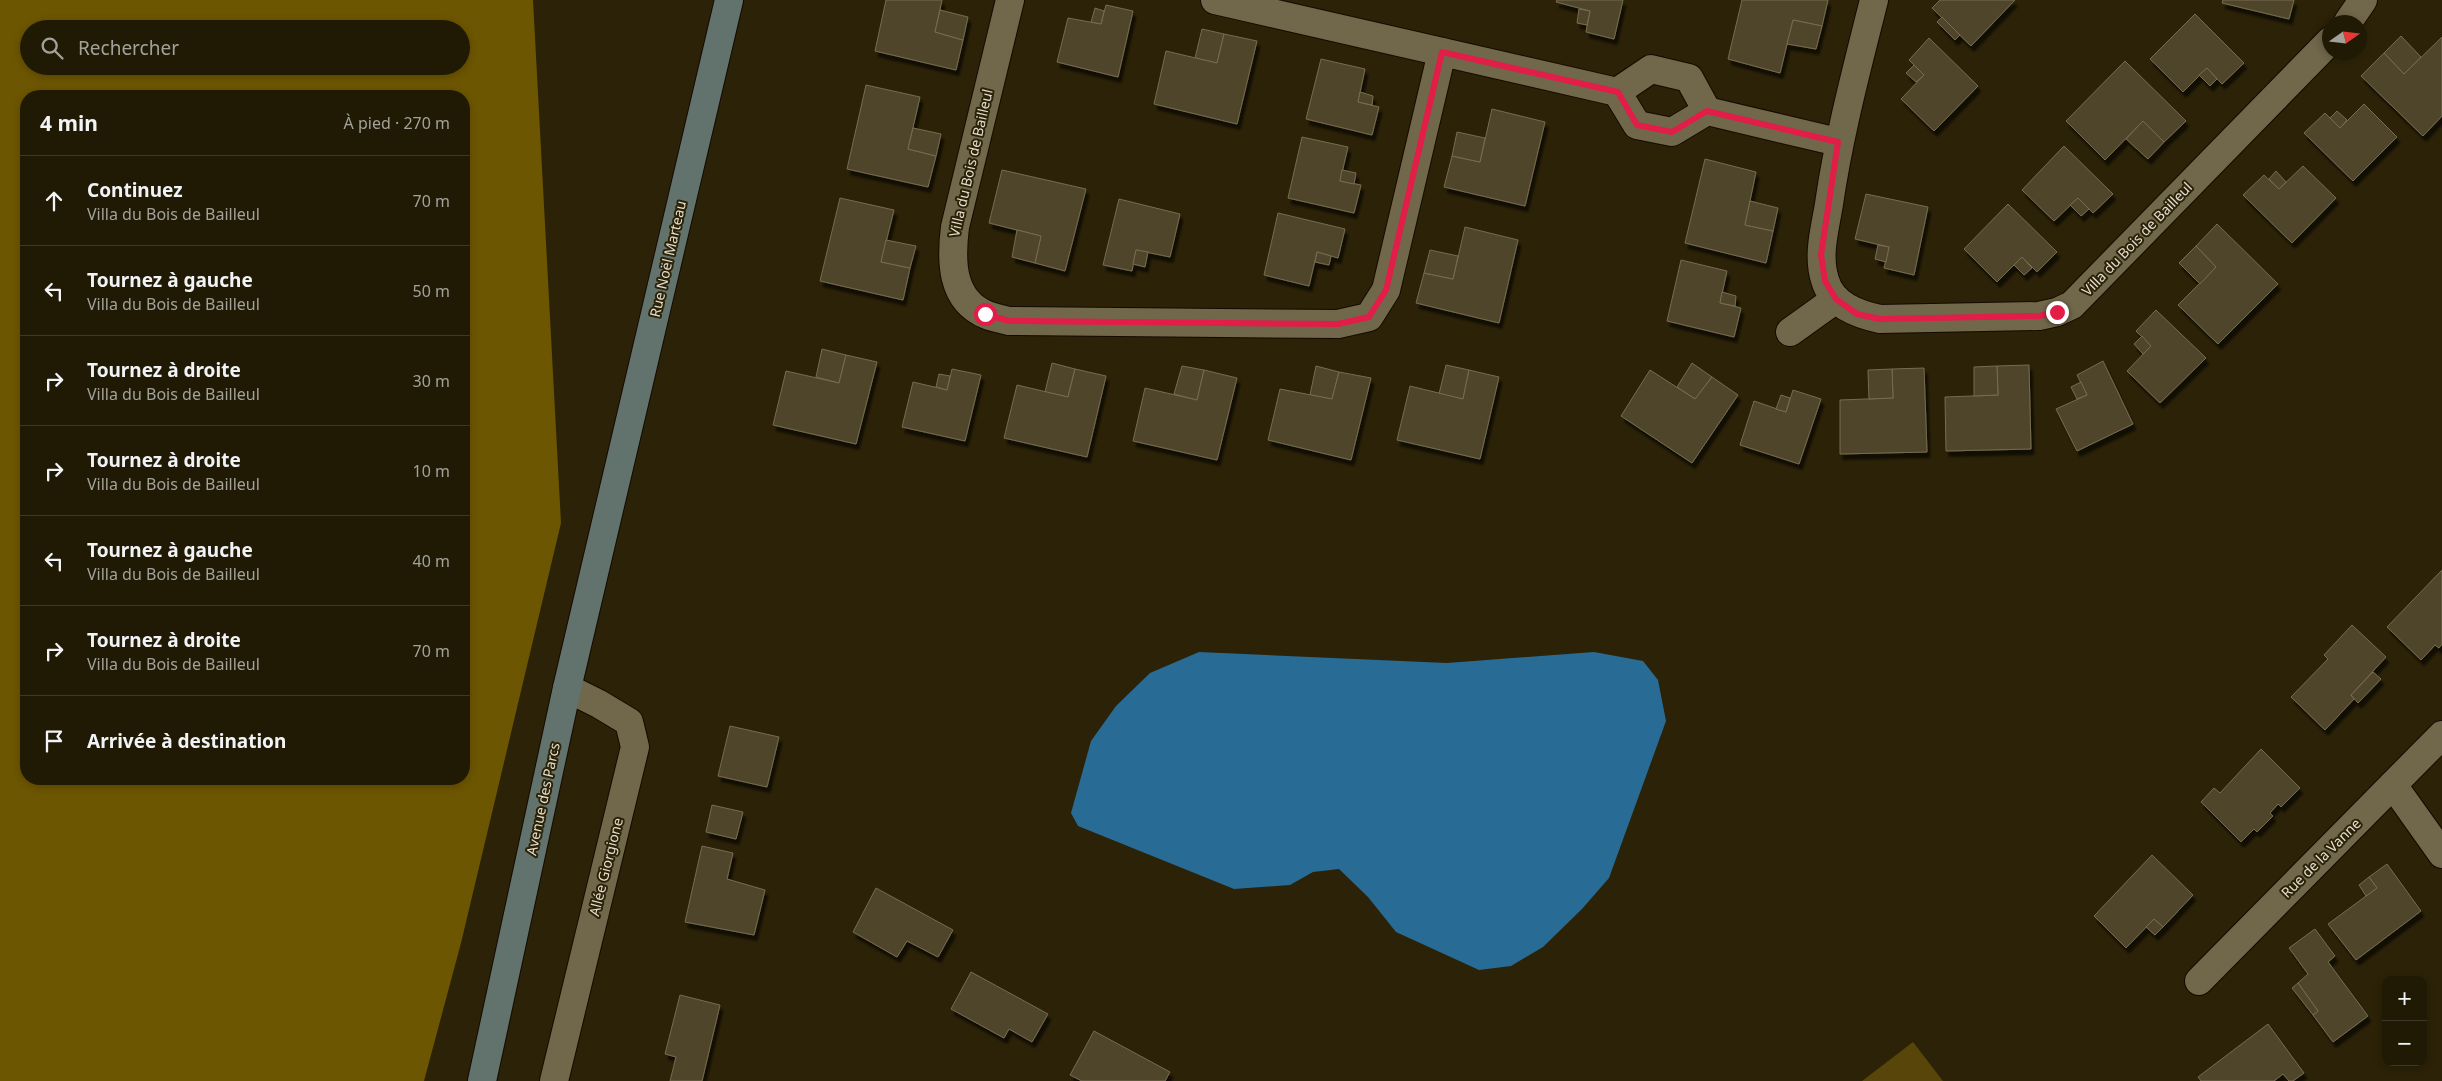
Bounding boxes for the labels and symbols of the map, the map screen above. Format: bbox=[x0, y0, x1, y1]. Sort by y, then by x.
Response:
north arrow bbox=[2322, 15, 2367, 60]
street label: Villa du Bois de Bailleul bbox=[944, 87, 997, 239]
street label: Villa du Bois de Bailleul bbox=[2077, 178, 2196, 300]
street label: Rue Noël Marteau bbox=[645, 199, 690, 319]
route end bbox=[2046, 301, 2069, 324]
route start bbox=[974, 303, 997, 326]
street label: Avenue des Parcs bbox=[521, 740, 564, 857]
street label: Rue de la Vanne bbox=[2277, 814, 2365, 902]
street label: Allée Giorgione bbox=[584, 816, 627, 918]

